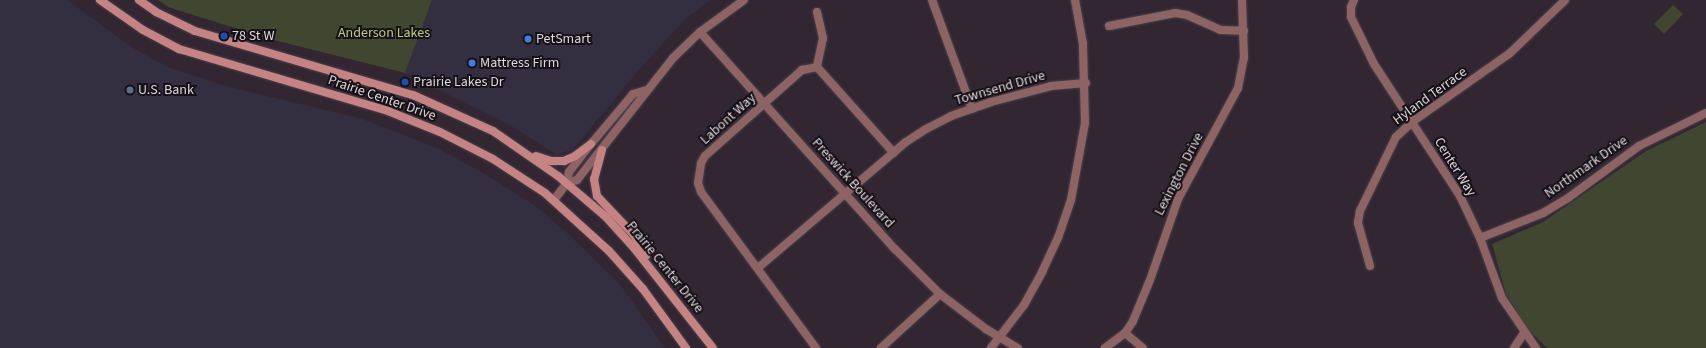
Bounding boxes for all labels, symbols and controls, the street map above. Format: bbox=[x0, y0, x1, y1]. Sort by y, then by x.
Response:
park label: Anderson Lakes bbox=[338, 25, 430, 41]
place label: 78 St W bbox=[232, 28, 274, 44]
marker: 78 St W bbox=[219, 31, 229, 41]
place label: PetSmart bbox=[536, 31, 591, 47]
marker: PetSmart bbox=[523, 34, 533, 44]
place label: Mattress Firm bbox=[480, 55, 559, 71]
marker: Mattress Firm bbox=[467, 58, 477, 68]
street label: Hyland Terrace bbox=[1390, 63, 1470, 129]
street label: Townsend Drive bbox=[953, 67, 1047, 109]
street label: Prairie Center Drive bbox=[326, 72, 438, 124]
place label: Prairie Lakes Dr bbox=[413, 74, 504, 90]
marker: Prairie Lakes Dr bbox=[400, 77, 410, 87]
place label: U.S. Bank bbox=[138, 82, 194, 98]
marker: U.S. Bank bbox=[125, 85, 135, 95]
street label: Labont Way bbox=[697, 90, 759, 148]
street label: Lexington Drive bbox=[1151, 130, 1207, 218]
street label: Northmark Drive bbox=[1541, 132, 1631, 202]
street label: Preswick Boulevard bbox=[808, 135, 898, 231]
street label: Center Way bbox=[1430, 135, 1480, 199]
street label: Prairie Center Drive bbox=[623, 218, 707, 316]

